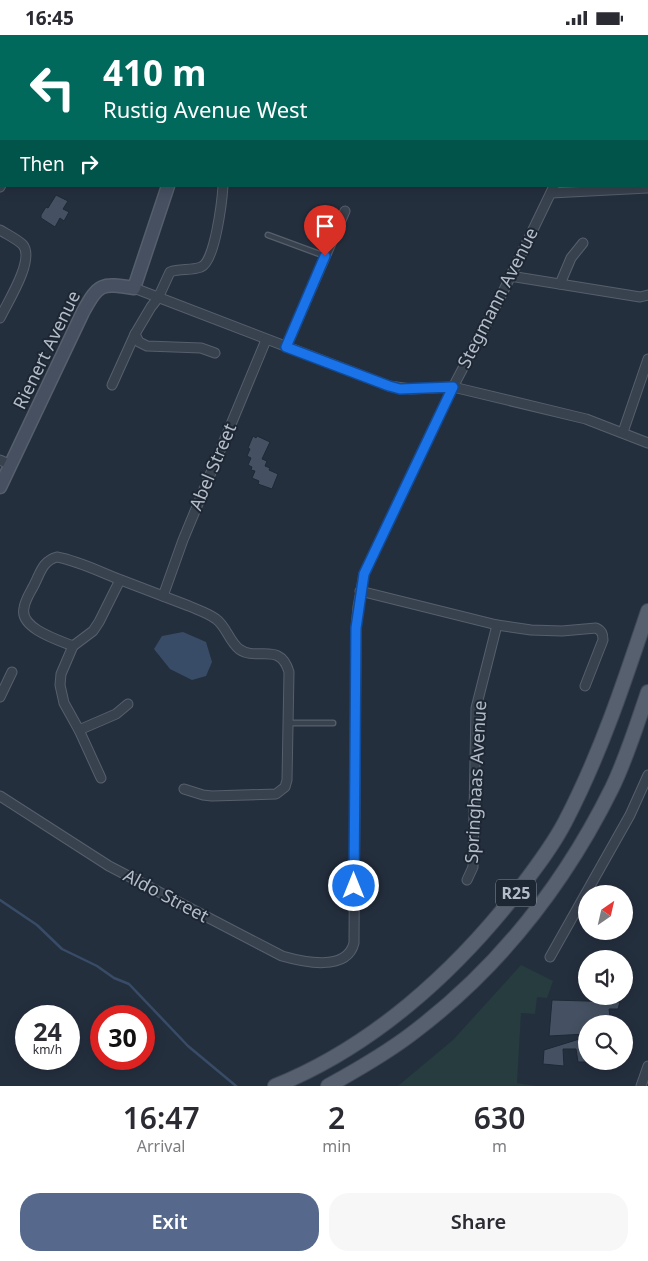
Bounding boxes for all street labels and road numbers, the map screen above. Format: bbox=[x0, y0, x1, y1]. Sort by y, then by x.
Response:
street label: Stegmann Avenue bbox=[451, 223, 543, 372]
street label: Rienert Avenue bbox=[7, 286, 85, 413]
street label: Abel Street bbox=[183, 419, 241, 514]
street label: Springhaas Avenue bbox=[459, 700, 491, 864]
street label: Aldo Street bbox=[120, 863, 214, 928]
road number: R25 bbox=[496, 879, 536, 906]

